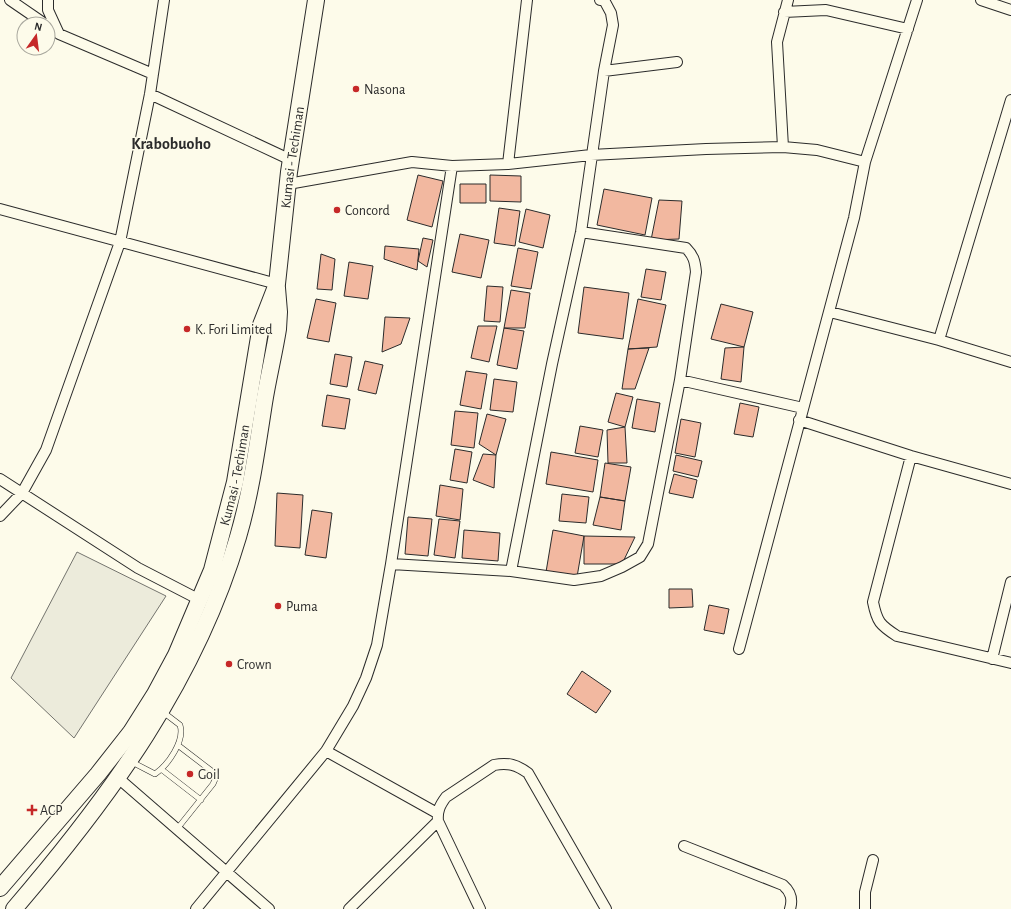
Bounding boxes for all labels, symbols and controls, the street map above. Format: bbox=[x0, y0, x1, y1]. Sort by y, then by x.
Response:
north arrow bbox=[16, 16, 56, 56]
text: N bbox=[33, 21, 43, 33]
place label: Nasona bbox=[364, 83, 406, 97]
marker: Nasona bbox=[351, 84, 361, 94]
street label: Kumasi - Techiman bbox=[279, 105, 307, 209]
district label: Krabobuoho bbox=[131, 136, 211, 152]
place label: Concord bbox=[345, 204, 390, 218]
marker: Concord bbox=[332, 205, 342, 215]
place label: K. Fori Limited bbox=[195, 323, 272, 337]
marker: K. Fori Limited bbox=[182, 324, 192, 334]
street label: Kumasi - Techiman bbox=[218, 424, 252, 527]
place label: Puma bbox=[286, 600, 318, 614]
marker: Puma bbox=[273, 601, 283, 611]
place label: Crown bbox=[237, 658, 272, 672]
marker: Crown bbox=[224, 659, 234, 669]
place label: Goil bbox=[198, 768, 220, 782]
marker: Goil bbox=[185, 769, 195, 779]
place label: ACP bbox=[40, 804, 62, 818]
marker: ACP bbox=[27, 805, 37, 815]

